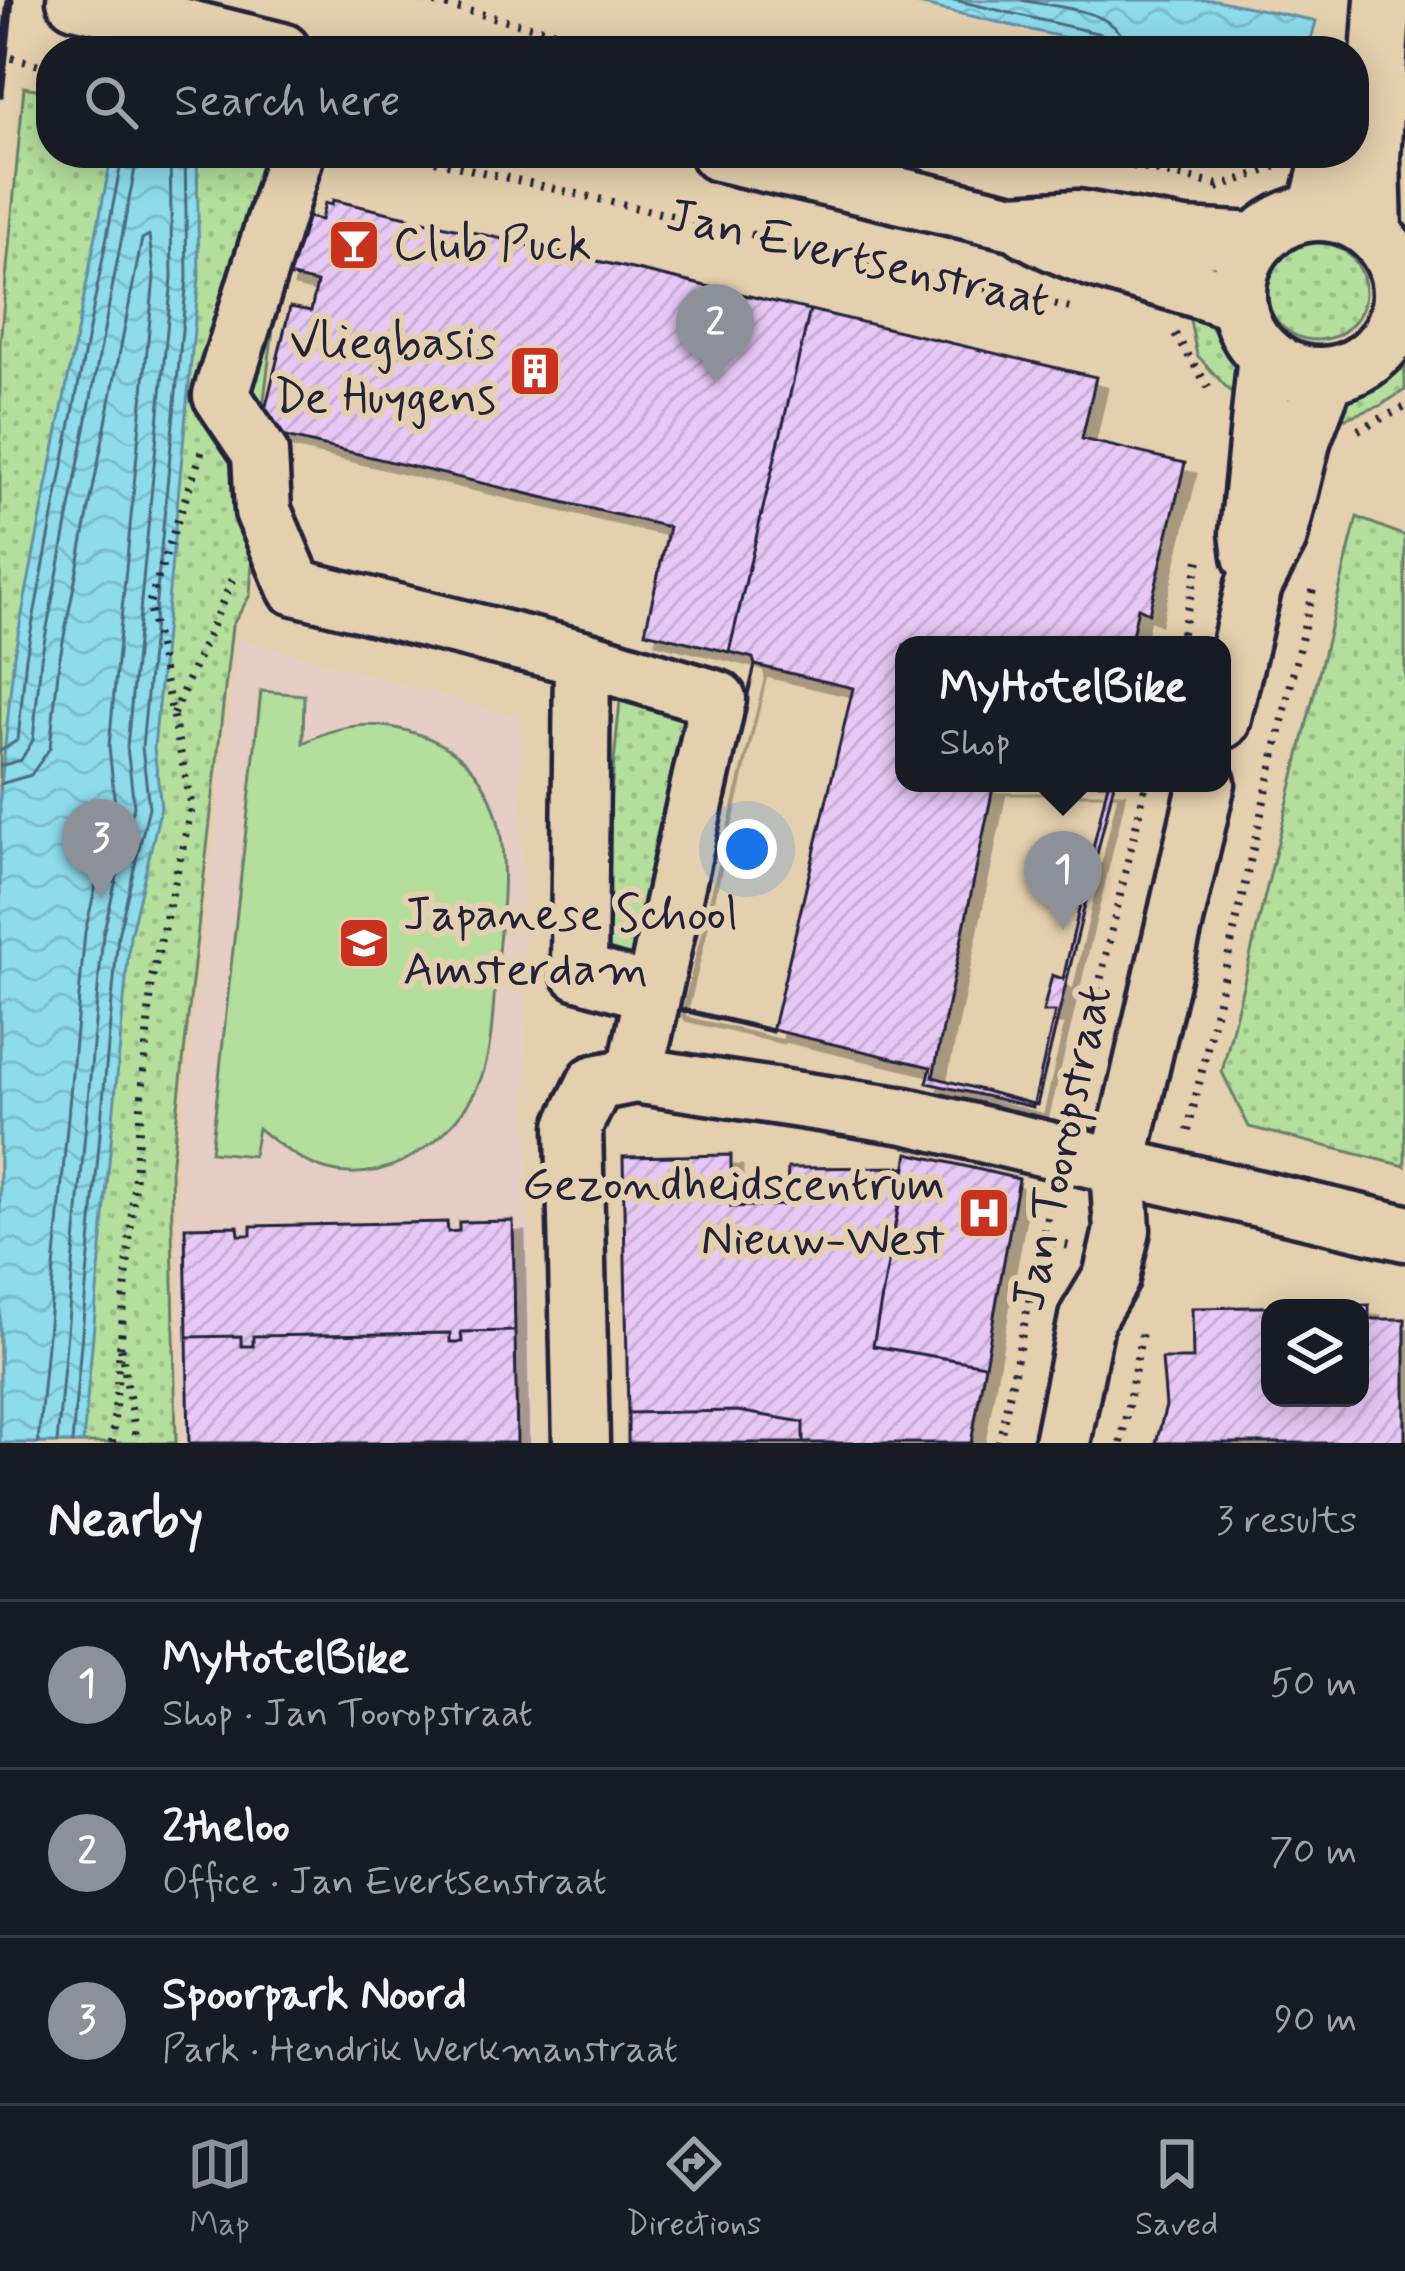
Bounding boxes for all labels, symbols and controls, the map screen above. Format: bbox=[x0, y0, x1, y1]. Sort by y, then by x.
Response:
search box bbox=[36, 36, 1369, 168]
icon: search bbox=[78, 69, 144, 135]
text: Search here bbox=[174, 73, 401, 132]
street label: Jan Evertsenstraat bbox=[661, 184, 1055, 334]
place label: Club Puck bbox=[393, 214, 592, 277]
bar icon: Club Puck bbox=[326, 217, 382, 273]
pin: 2 bbox=[676, 284, 754, 383]
place label: Vliegbasis De Huygens bbox=[274, 312, 496, 430]
building icon: Vliegbasis De Huygens bbox=[507, 343, 563, 399]
popup bbox=[895, 636, 1231, 792]
text: MyHotelBike bbox=[939, 659, 1187, 718]
text: Shop bbox=[939, 718, 1011, 769]
pin: 3 bbox=[62, 799, 140, 898]
your location bbox=[717, 819, 777, 879]
pin: 1 bbox=[1024, 831, 1102, 930]
place label: Japanese School Amsterdam bbox=[403, 884, 738, 1002]
school or university icon: Japanese School Amsterdam bbox=[336, 915, 392, 971]
street label: Jan Tooropstraat bbox=[998, 979, 1128, 1317]
place label: Gezondheidscentrum Nieuw-West bbox=[522, 1154, 945, 1272]
hospital icon: Gezondheidscentrum Nieuw-West bbox=[956, 1185, 1012, 1241]
map controls bbox=[1261, 1299, 1369, 1407]
button: layers bbox=[1261, 1299, 1369, 1407]
text: Nearby bbox=[48, 1488, 203, 1554]
text: 3 results bbox=[1216, 1496, 1357, 1547]
text: MyHotelBike bbox=[162, 1630, 409, 1689]
text: 1 bbox=[78, 1659, 96, 1710]
text: 50 m bbox=[1270, 1659, 1357, 1710]
text: Shop · Jan Tooropstraat bbox=[162, 1689, 533, 1740]
text: 2theloo bbox=[162, 1798, 290, 1857]
text: 2 bbox=[77, 1827, 97, 1878]
text: 70 m bbox=[1269, 1827, 1357, 1878]
text: Office · Jan Evertsenstraat bbox=[162, 1857, 607, 1908]
text: Spoorpark Noord bbox=[162, 1966, 467, 2025]
text: 3 bbox=[78, 1995, 96, 2046]
text: 90 m bbox=[1274, 1995, 1357, 2046]
text: Park · Hendrik Werkmanstraat bbox=[162, 2025, 678, 2076]
tab: Map bbox=[187, 2131, 253, 2247]
tab: Directions bbox=[626, 2131, 762, 2247]
tab: Saved bbox=[1135, 2131, 1218, 2247]

